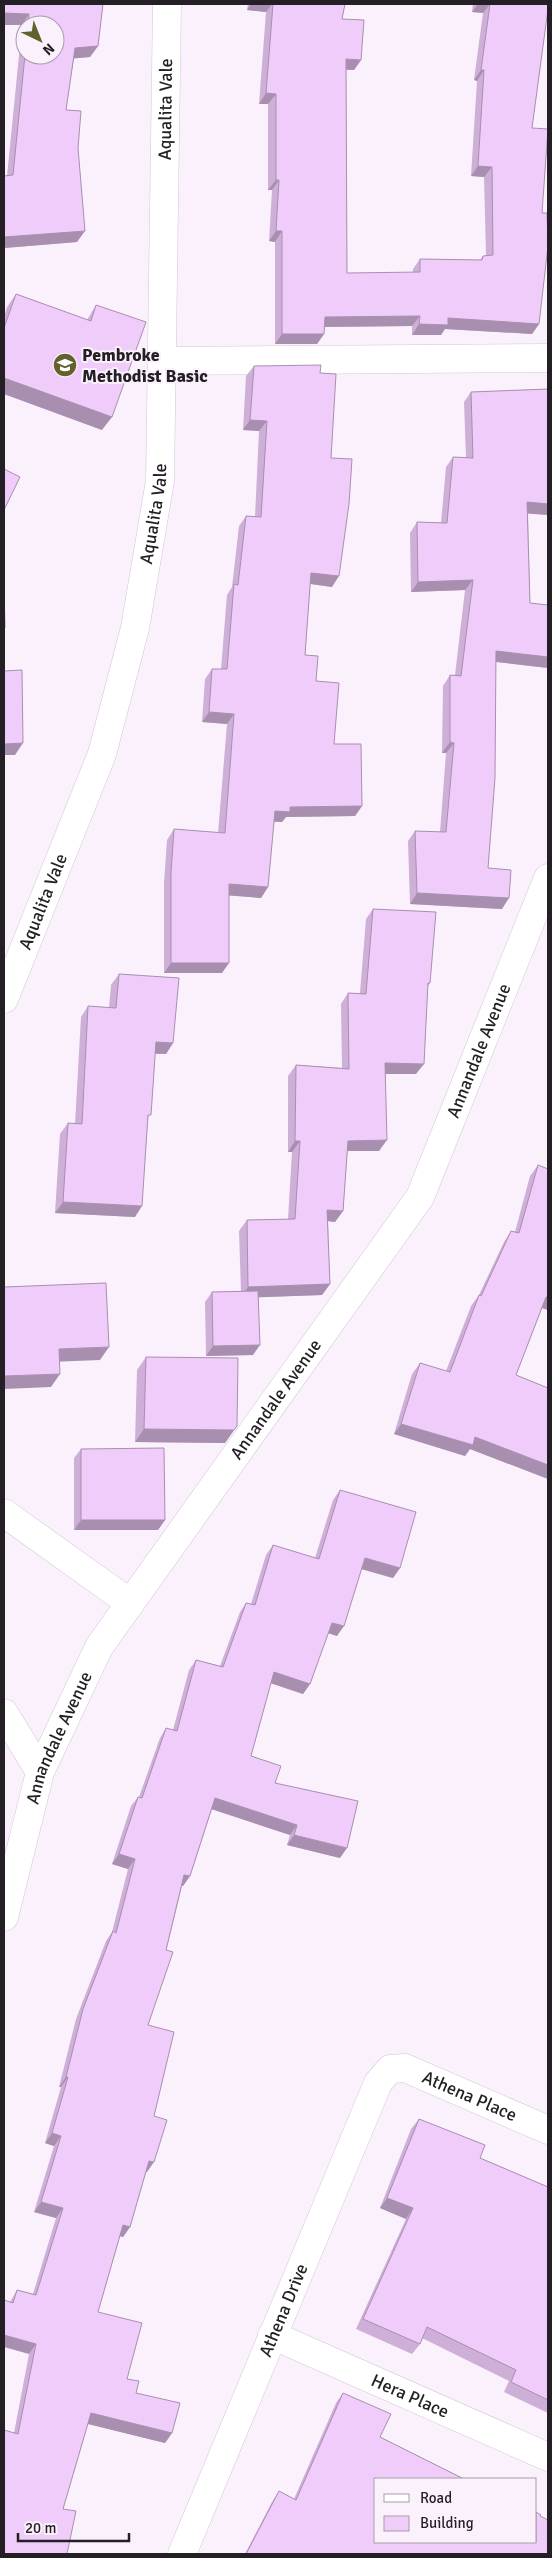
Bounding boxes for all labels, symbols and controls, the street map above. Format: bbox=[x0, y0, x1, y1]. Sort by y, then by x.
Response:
north arrow bbox=[15, 15, 65, 65]
text: N bbox=[39, 40, 58, 59]
street label: Aqualita Vale bbox=[154, 58, 177, 160]
place label: Pembroke Methodist Basic bbox=[82, 344, 208, 387]
school or university icon: Pembroke Methodist Basic bbox=[52, 352, 78, 378]
street label: Aqualita Vale bbox=[135, 463, 171, 566]
street label: Aqualita Vale bbox=[14, 850, 72, 953]
street label: Annandale Avenue bbox=[442, 980, 515, 1121]
street label: Annandale Avenue bbox=[225, 1335, 326, 1464]
street label: Annandale Avenue bbox=[21, 1668, 97, 1806]
street label: Athena Place bbox=[419, 2066, 520, 2126]
street label: Athena Drive bbox=[254, 2260, 313, 2360]
street label: Hera Place bbox=[368, 2369, 452, 2423]
legend bbox=[374, 2478, 537, 2543]
text: Road bbox=[420, 2489, 452, 2507]
scale bar bbox=[18, 2510, 129, 2542]
text: Building bbox=[420, 2514, 474, 2532]
text: 20 m bbox=[25, 2519, 56, 2537]

